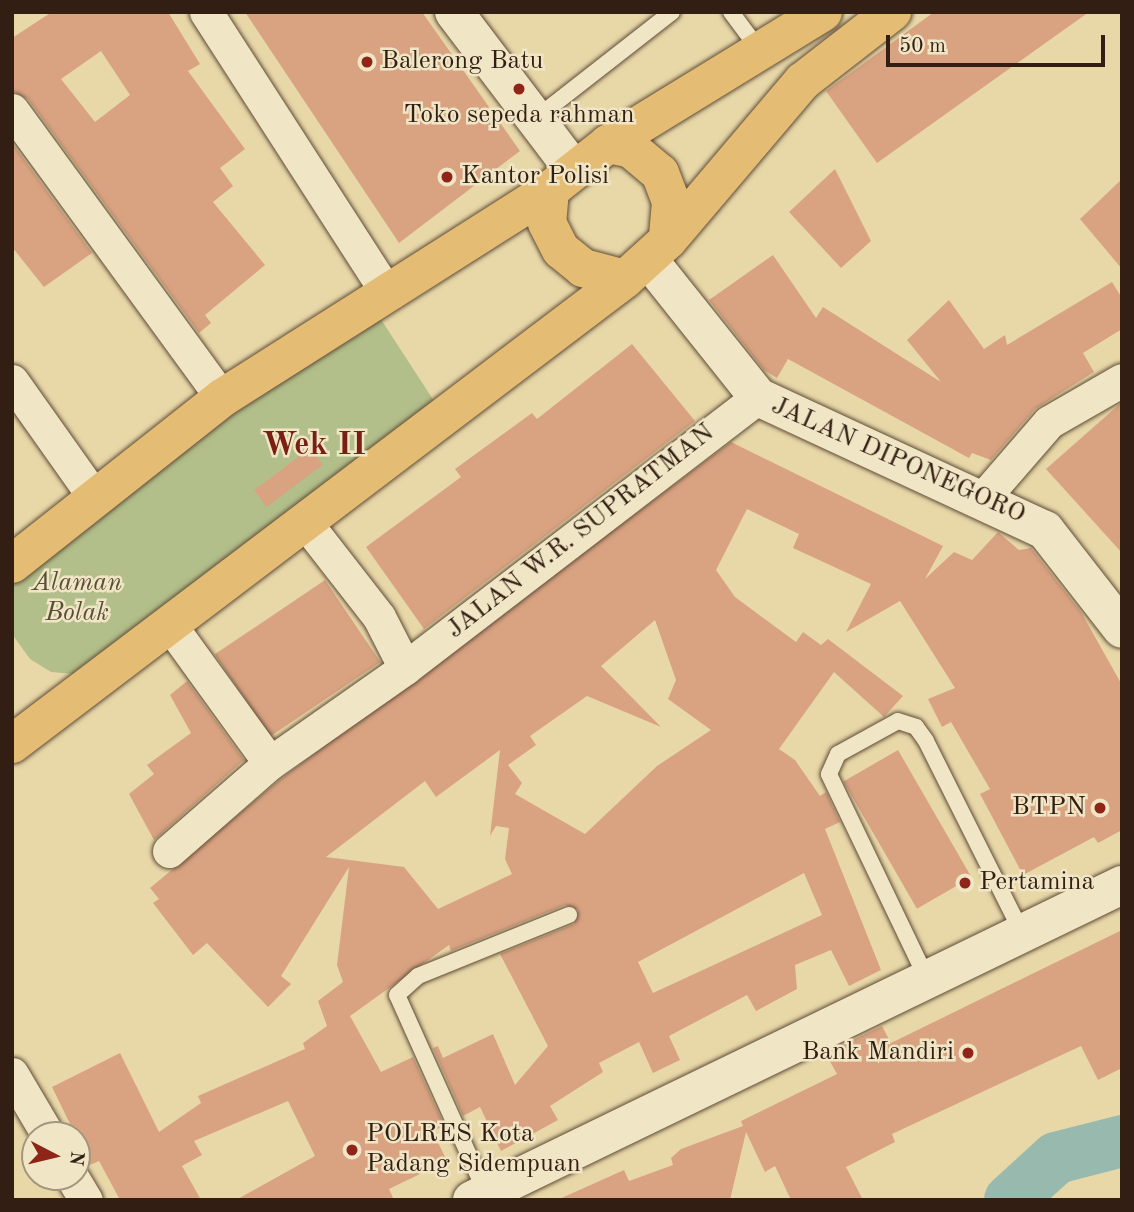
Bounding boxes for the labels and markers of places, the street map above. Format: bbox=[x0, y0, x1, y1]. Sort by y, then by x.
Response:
place label: Balerong Batu bbox=[381, 46, 543, 78]
marker: Balerong Batu bbox=[359, 54, 375, 70]
marker: Toko sepeda rahman bbox=[511, 81, 527, 97]
place label: Toko sepeda rahman bbox=[404, 100, 634, 132]
place label: Kantor Polisi bbox=[461, 161, 609, 193]
marker: Kantor Polisi bbox=[439, 169, 455, 185]
place label: BTPN bbox=[1012, 792, 1086, 824]
marker: BTPN bbox=[1092, 800, 1108, 816]
place label: Pertamina bbox=[979, 867, 1094, 899]
marker: Pertamina bbox=[957, 875, 973, 891]
place label: Bank Mandiri bbox=[801, 1037, 954, 1069]
marker: Bank Mandiri bbox=[960, 1045, 976, 1061]
place label: POLRES Kota Padang Sidempuan bbox=[366, 1119, 581, 1180]
marker: POLRES Kota Padang Sidempuan bbox=[344, 1142, 360, 1158]

